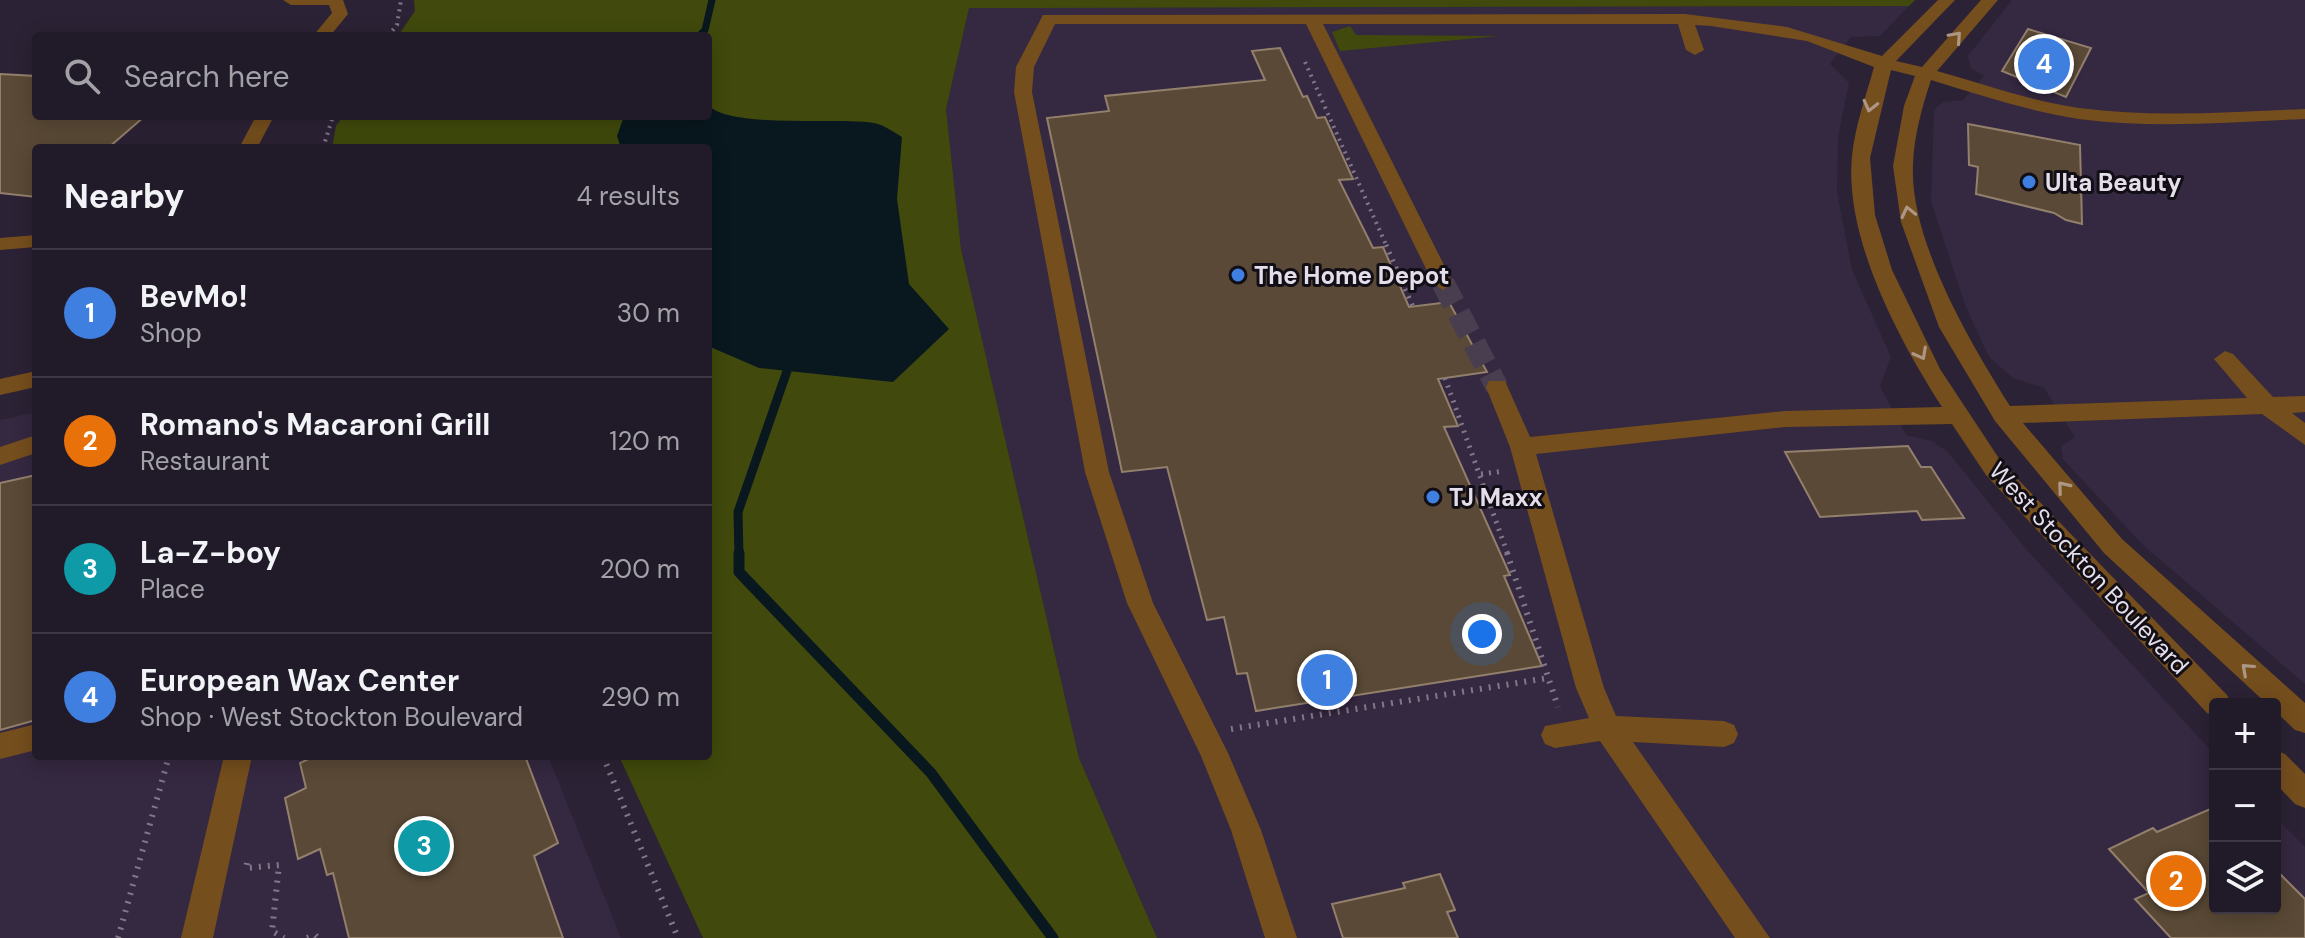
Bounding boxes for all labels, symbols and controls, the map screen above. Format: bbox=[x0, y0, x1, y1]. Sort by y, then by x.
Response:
one-way arrow bbox=[1947, 31, 1961, 46]
search box bbox=[32, 32, 712, 120]
pin: 4 bbox=[2018, 34, 2070, 94]
icon: search bbox=[60, 54, 104, 98]
text: Search here bbox=[124, 57, 290, 96]
one-way arrow bbox=[1863, 99, 1880, 112]
place label: Ulta Beauty bbox=[2045, 167, 2182, 198]
marker: Ulta Beauty bbox=[2020, 173, 2038, 191]
text: Nearby bbox=[64, 174, 184, 219]
text: 4 results bbox=[576, 179, 680, 213]
one-way arrow bbox=[1901, 205, 1918, 219]
place label: The Home Depot bbox=[1254, 260, 1449, 291]
marker: The Home Depot bbox=[1229, 266, 1247, 284]
text: BevMo! bbox=[140, 277, 248, 316]
text: 1 bbox=[85, 296, 95, 330]
text: 30 m bbox=[617, 296, 680, 330]
text: Shop bbox=[140, 316, 202, 350]
one-way arrow bbox=[1912, 345, 1927, 360]
text: Romano's Macaroni Grill bbox=[140, 405, 490, 444]
text: 2 bbox=[82, 424, 98, 458]
text: 120 m bbox=[609, 424, 680, 458]
text: Restaurant bbox=[140, 444, 270, 478]
street label: West Stockton Boulevard bbox=[1983, 455, 2195, 681]
one-way arrow bbox=[2058, 481, 2073, 496]
place label: TJ Maxx bbox=[1449, 482, 1543, 513]
marker: TJ Maxx bbox=[1424, 488, 1442, 506]
text: La-Z-boy bbox=[140, 533, 281, 572]
text: 3 bbox=[82, 552, 98, 586]
text: 200 m bbox=[600, 552, 680, 586]
text: Place bbox=[140, 572, 205, 606]
your location bbox=[1462, 614, 1502, 654]
pin: 1 bbox=[1301, 650, 1353, 710]
text: European Wax Center bbox=[140, 661, 459, 700]
one-way arrow bbox=[2242, 664, 2257, 678]
text: 4 bbox=[82, 680, 98, 714]
text: 290 m bbox=[601, 680, 680, 714]
map controls bbox=[2209, 698, 2281, 914]
button: + bbox=[2209, 698, 2281, 770]
text: Shop · West Stockton Boulevard bbox=[140, 700, 523, 734]
button: − bbox=[2209, 770, 2281, 842]
pin: 3 bbox=[398, 816, 450, 876]
button: layers bbox=[2209, 842, 2281, 914]
pin: 2 bbox=[2150, 851, 2202, 911]

